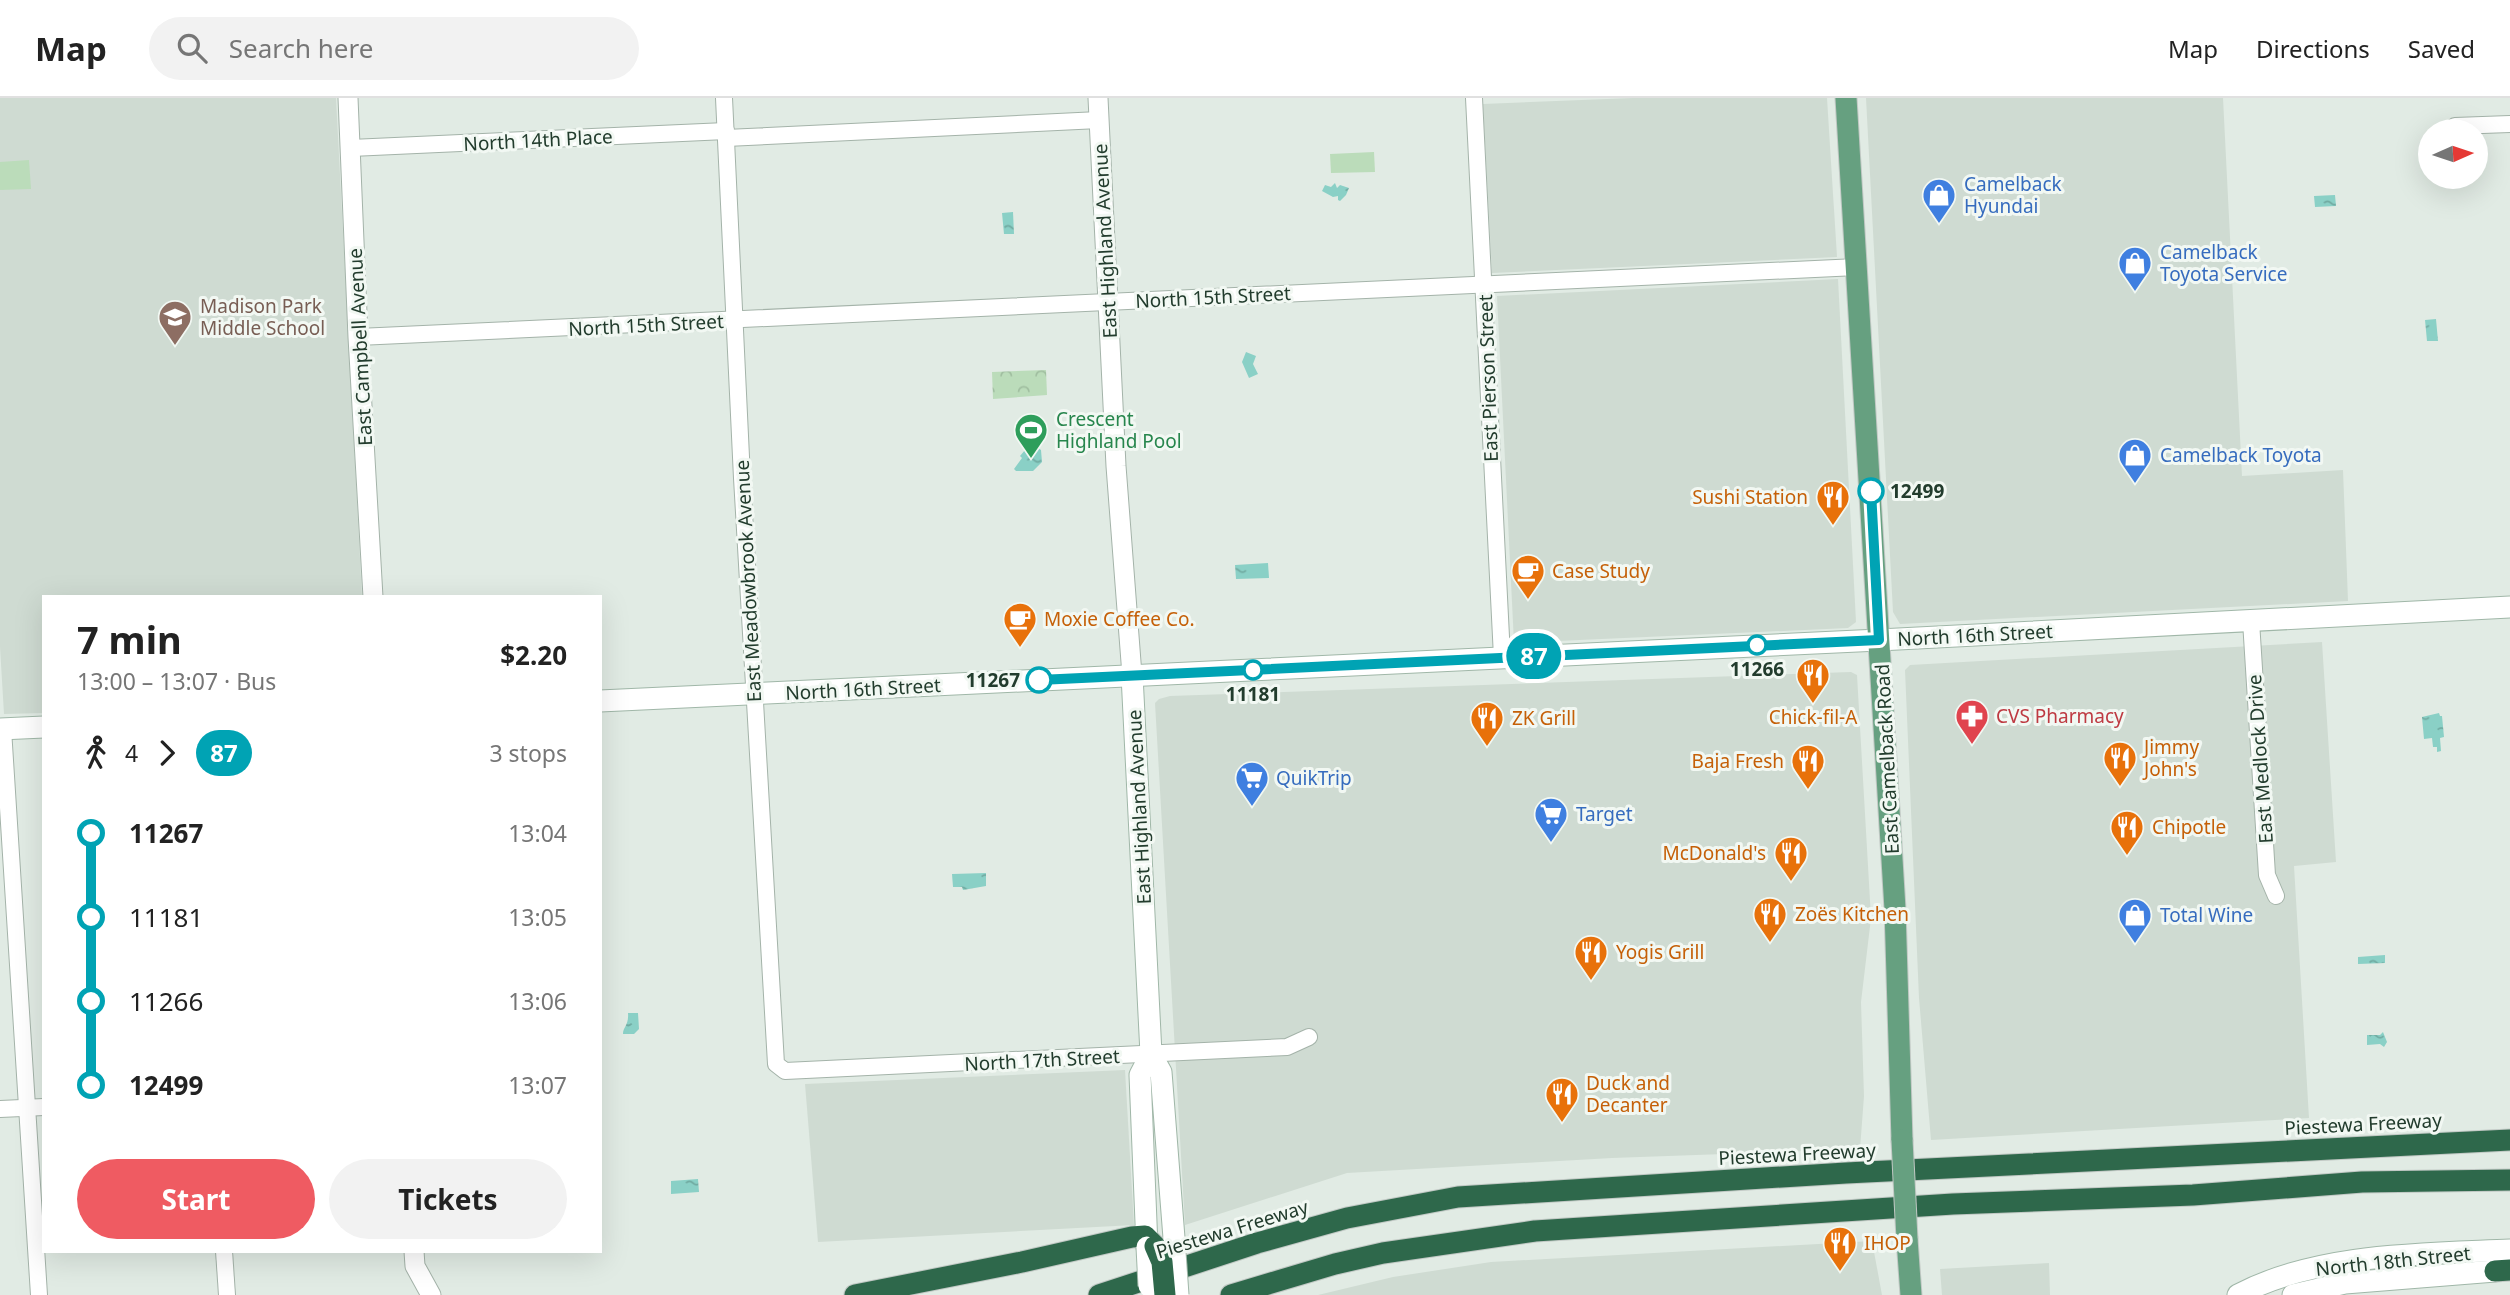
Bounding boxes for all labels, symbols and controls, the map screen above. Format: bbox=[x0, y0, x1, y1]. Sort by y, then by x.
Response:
search box bbox=[149, 17, 639, 80]
text: Map bbox=[35, 26, 107, 71]
icon: search bbox=[173, 29, 211, 67]
text: Search here bbox=[229, 30, 373, 66]
text: Map bbox=[2168, 32, 2218, 65]
text: Directions bbox=[2256, 32, 2370, 65]
text: Saved bbox=[2408, 32, 2475, 65]
north arrow bbox=[2418, 119, 2488, 189]
map controls bbox=[2418, 119, 2488, 189]
street label: North 14th Place bbox=[463, 123, 613, 157]
street label: East Highland Avenue bbox=[1087, 143, 1123, 339]
place label: Camelback Hyundai bbox=[1964, 171, 2062, 219]
shop icon: Camelback Hyundai bbox=[1920, 176, 1958, 225]
place label: Camelback Toyota Service bbox=[2160, 239, 2287, 287]
shop icon: Camelback Toyota Service bbox=[2116, 244, 2154, 293]
street label: East Campbell Avenue bbox=[342, 247, 378, 447]
street label: North 15th Street bbox=[1135, 280, 1292, 314]
place label: Madison Park Middle School bbox=[200, 293, 325, 341]
street label: East Pierson Street bbox=[1472, 294, 1504, 462]
school or university icon: Madison Park Middle School bbox=[156, 298, 194, 347]
street label: North 15th Street bbox=[568, 308, 725, 342]
place label: Crescent Highland Pool bbox=[1056, 406, 1182, 454]
sports icon: Crescent Highland Pool bbox=[1012, 411, 1050, 460]
shop icon: Camelback Toyota bbox=[2116, 436, 2154, 485]
place label: Camelback Toyota bbox=[2160, 442, 2322, 468]
street label: East Meadowbrook Avenue bbox=[729, 459, 767, 703]
restaurant icon: Sushi Station bbox=[1814, 478, 1852, 527]
marker: 12499 bbox=[1858, 478, 1884, 504]
place label: 12499 bbox=[1890, 478, 1944, 504]
place label: Sushi Station bbox=[1692, 484, 1808, 510]
cafe icon: Case Study bbox=[1509, 552, 1547, 601]
place label: Case Study bbox=[1552, 558, 1650, 584]
cafe icon: Moxie Coffee Co. bbox=[1001, 600, 1039, 649]
place label: Moxie Coffee Co. bbox=[1044, 606, 1195, 632]
text: 7 min bbox=[77, 613, 182, 665]
street label: North 16th Street bbox=[1897, 618, 2054, 652]
line badge: 87 bbox=[1502, 633, 1566, 679]
marker: 11266 bbox=[1747, 635, 1767, 655]
text: $2.20 bbox=[500, 637, 567, 673]
text: 87 bbox=[1520, 639, 1548, 672]
place label: 11266 bbox=[1730, 656, 1784, 682]
restaurant icon: Chick-fil-A bbox=[1794, 656, 1832, 705]
marker: 11181 bbox=[1243, 660, 1263, 680]
street label: East Camelback Road bbox=[1869, 663, 1905, 855]
text: 13:00 – 13:07 · Bus bbox=[77, 665, 276, 697]
place label: 11267 bbox=[966, 667, 1020, 693]
marker: 11267 bbox=[1026, 667, 1052, 693]
street label: North 16th Street bbox=[785, 672, 942, 706]
street label: East Medlock Drive bbox=[2241, 674, 2279, 844]
place label: 11181 bbox=[1226, 681, 1280, 707]
pharmacy icon: CVS Pharmacy bbox=[1953, 697, 1991, 746]
restaurant icon: ZK Grill bbox=[1468, 699, 1506, 748]
place label: CVS Pharmacy bbox=[1996, 703, 2124, 729]
place label: Chick-fil-A bbox=[1769, 704, 1858, 730]
place label: ZK Grill bbox=[1512, 705, 1576, 731]
street label: East Highland Avenue bbox=[1121, 709, 1157, 905]
icon: walk bbox=[77, 734, 115, 772]
icon: forward bbox=[148, 734, 186, 772]
place label: Jimmy John's bbox=[2142, 734, 2200, 782]
text: 87 bbox=[210, 736, 238, 769]
text: 4 bbox=[125, 737, 138, 769]
text: 3 stops bbox=[489, 737, 567, 769]
restaurant icon: Jimmy John's bbox=[2101, 739, 2139, 788]
restaurant icon: Baja Fresh bbox=[1789, 742, 1827, 791]
place label: Baja Fresh bbox=[1692, 748, 1784, 774]
supermarket icon: QuikTrip bbox=[1233, 759, 1271, 808]
place label: QuikTrip bbox=[1276, 765, 1352, 791]
supermarket icon: Target bbox=[1532, 795, 1570, 844]
place label: Target bbox=[1576, 801, 1633, 827]
restaurant icon: Chipotle bbox=[2108, 808, 2146, 857]
place label: Chipotle bbox=[2152, 814, 2226, 840]
text: 11267 bbox=[129, 815, 203, 851]
text: 13:04 bbox=[508, 817, 567, 849]
restaurant icon: McDonald's bbox=[1772, 834, 1810, 883]
place label: McDonald's bbox=[1662, 840, 1766, 866]
restaurant icon: Zoës Kitchen bbox=[1751, 895, 1789, 944]
shop icon: Total Wine bbox=[2116, 896, 2154, 945]
text: 11181 bbox=[129, 899, 203, 935]
text: 13:05 bbox=[508, 901, 567, 933]
place label: Zoës Kitchen bbox=[1795, 901, 1909, 927]
place label: Total Wine bbox=[2160, 902, 2253, 928]
restaurant icon: Yogis Grill bbox=[1572, 933, 1610, 982]
place label: Yogis Grill bbox=[1616, 939, 1704, 965]
text: 11266 bbox=[129, 983, 203, 1019]
text: 13:06 bbox=[508, 985, 567, 1017]
street label: North 17th Street bbox=[964, 1043, 1121, 1077]
text: 12499 bbox=[129, 1067, 203, 1103]
text: 13:07 bbox=[508, 1069, 567, 1101]
place label: Duck and Decanter bbox=[1586, 1070, 1670, 1118]
restaurant icon: Duck and Decanter bbox=[1543, 1075, 1581, 1124]
street label: Piestewa Freeway bbox=[2284, 1107, 2443, 1141]
street label: Piestewa Freeway bbox=[1718, 1137, 1877, 1171]
button: Start bbox=[77, 1159, 315, 1239]
button: Tickets bbox=[329, 1159, 567, 1239]
street label: Piestewa Freeway bbox=[1153, 1193, 1311, 1264]
restaurant icon: IHOP bbox=[1821, 1224, 1859, 1273]
place label: IHOP bbox=[1864, 1230, 1911, 1256]
street label: North 18th Street bbox=[2314, 1240, 2472, 1282]

